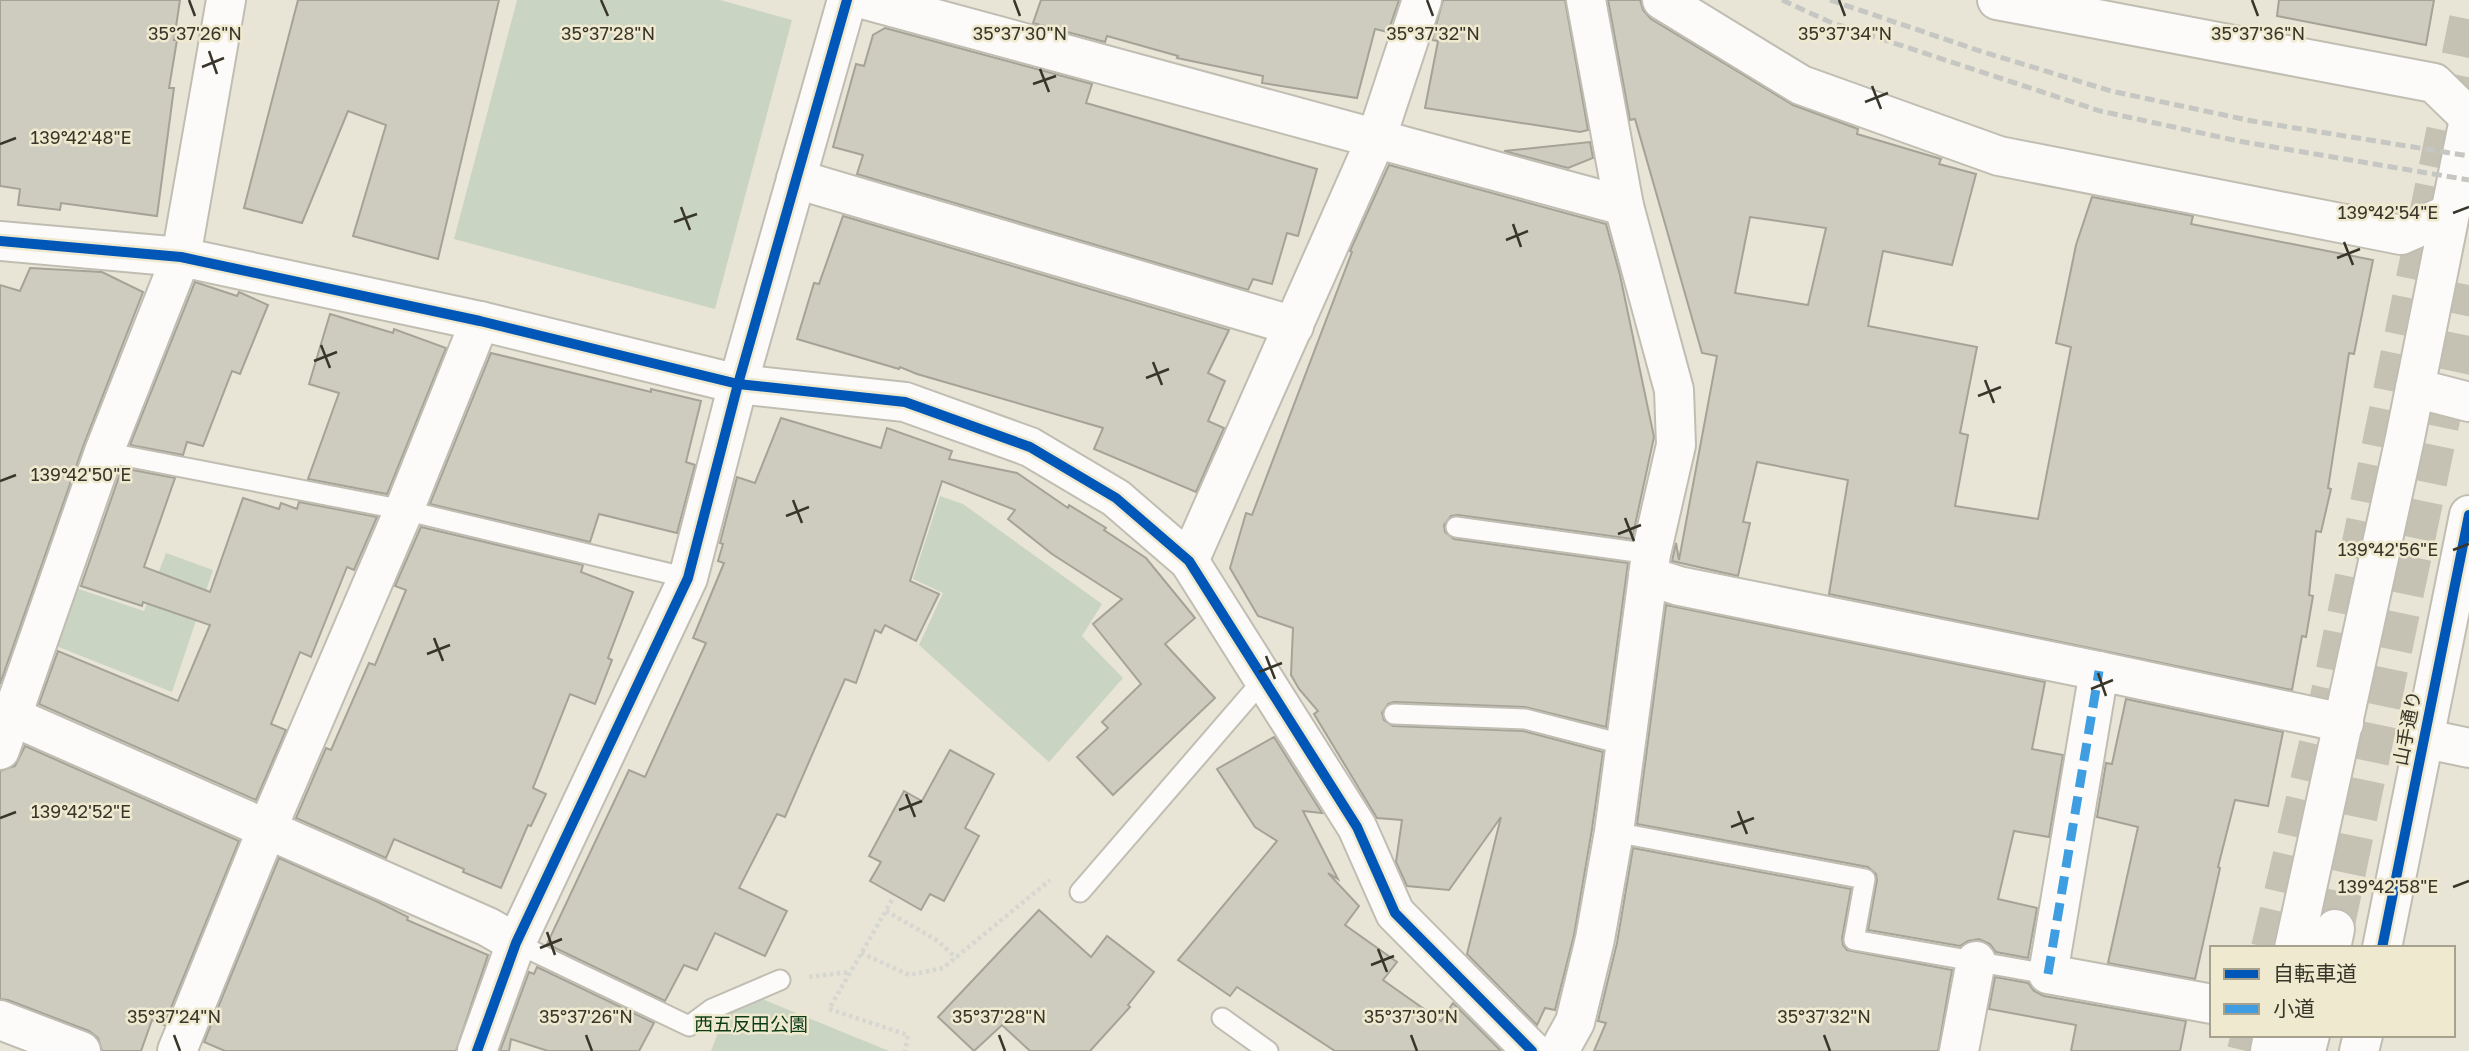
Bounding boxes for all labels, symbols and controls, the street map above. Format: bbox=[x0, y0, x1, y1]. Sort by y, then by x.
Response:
text: 35°37'26"N bbox=[148, 22, 242, 44]
text: 35°37'28"N bbox=[561, 22, 655, 44]
text: 35°37'30"N bbox=[973, 22, 1067, 44]
text: 35°37'32"N bbox=[1386, 22, 1480, 44]
text: 35°37'34"N bbox=[1798, 22, 1892, 44]
text: 35°37'36"N bbox=[2211, 22, 2305, 44]
text: 139°42'48"E bbox=[31, 126, 131, 148]
text: 139°42'54"E bbox=[2338, 201, 2438, 223]
text: 139°42'50"E bbox=[31, 463, 131, 485]
text: 139°42'56"E bbox=[2338, 538, 2438, 560]
street label: 山手通り bbox=[2388, 688, 2425, 767]
text: 139°42'52"E bbox=[31, 800, 131, 822]
text: 139°42'58"E bbox=[2338, 875, 2438, 897]
legend bbox=[2210, 946, 2455, 1037]
text: 自転車道 bbox=[2273, 960, 2357, 986]
text: 小道 bbox=[2273, 995, 2315, 1021]
text: 35°37'24"N bbox=[127, 1005, 221, 1027]
text: 35°37'26"N bbox=[539, 1005, 633, 1027]
text: 35°37'28"N bbox=[952, 1005, 1046, 1027]
text: 35°37'30"N bbox=[1364, 1005, 1458, 1027]
text: 35°37'32"N bbox=[1777, 1005, 1871, 1027]
park label: 西五反田公園 bbox=[694, 1012, 808, 1035]

